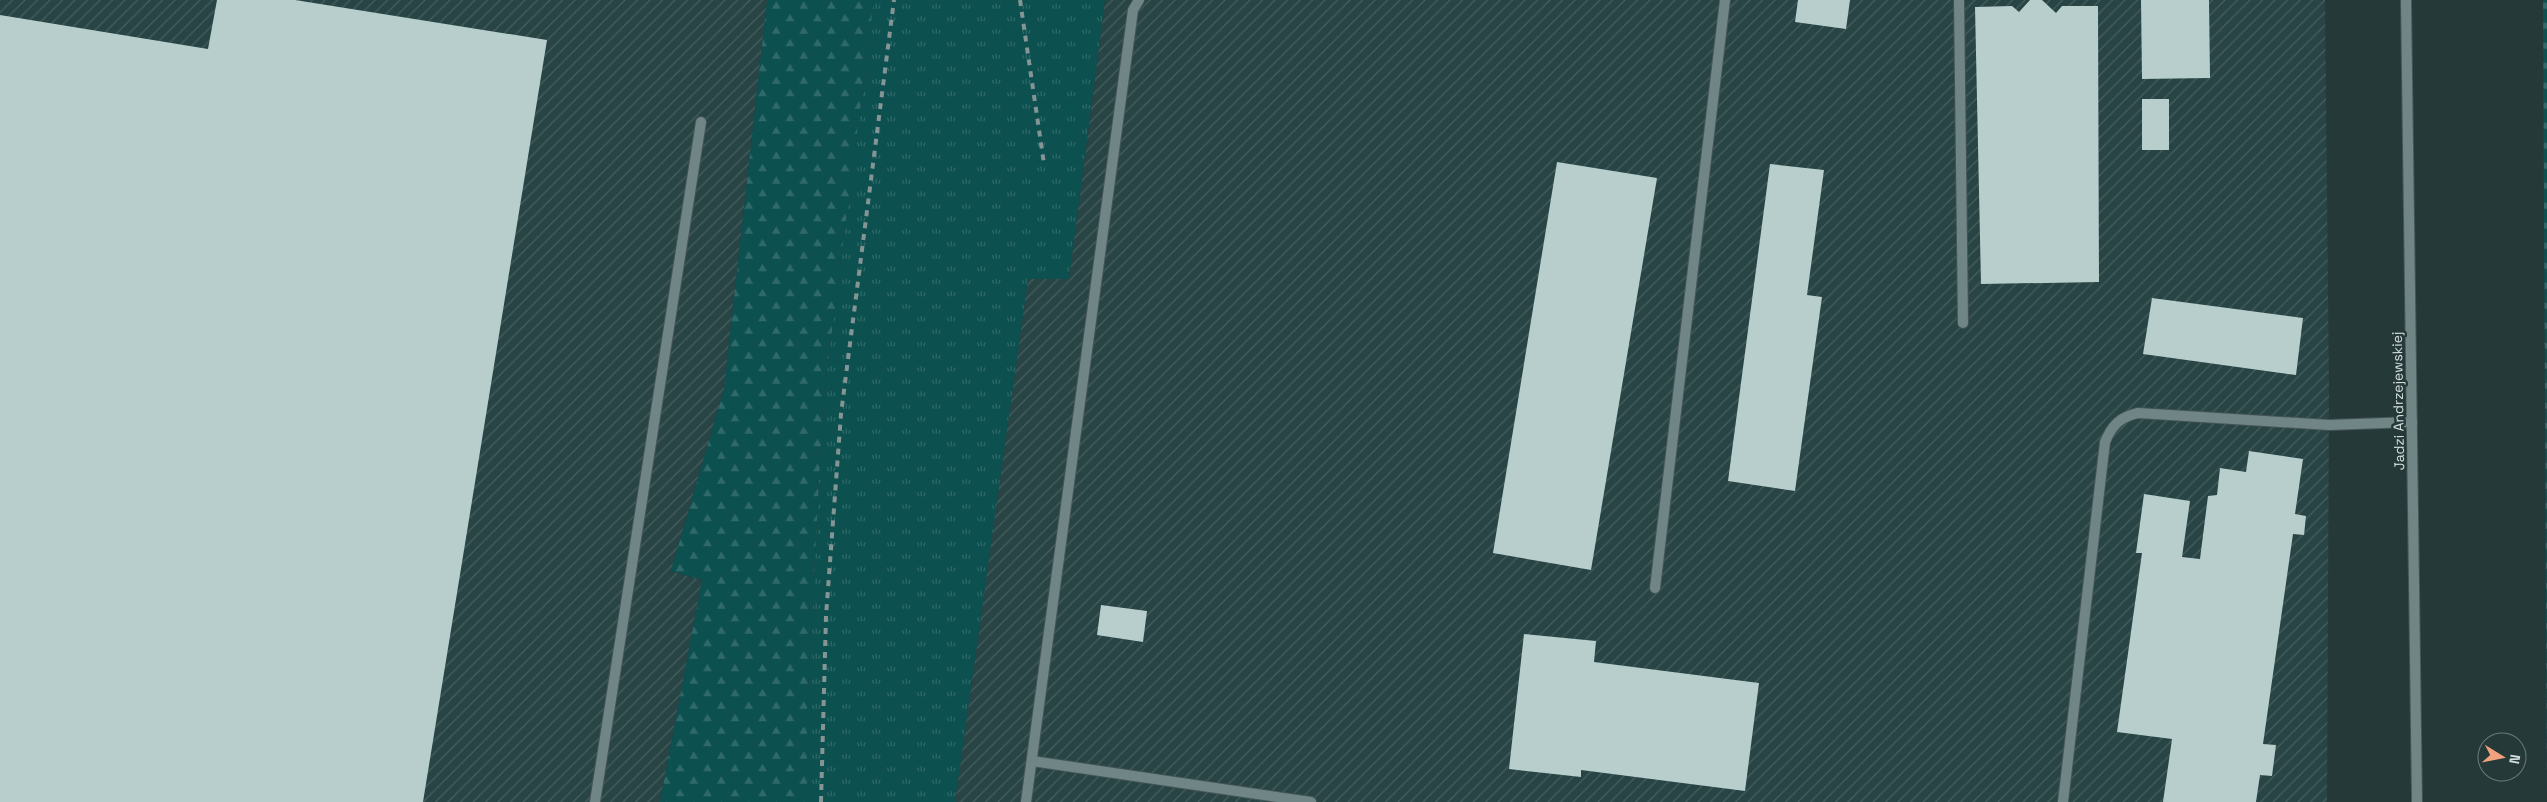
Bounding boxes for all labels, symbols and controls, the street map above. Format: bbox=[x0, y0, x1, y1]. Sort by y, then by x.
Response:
street label: Jadzi Andrzejewskiej bbox=[2388, 331, 2408, 471]
north arrow bbox=[2477, 732, 2527, 782]
text: N bbox=[2505, 753, 2524, 765]

